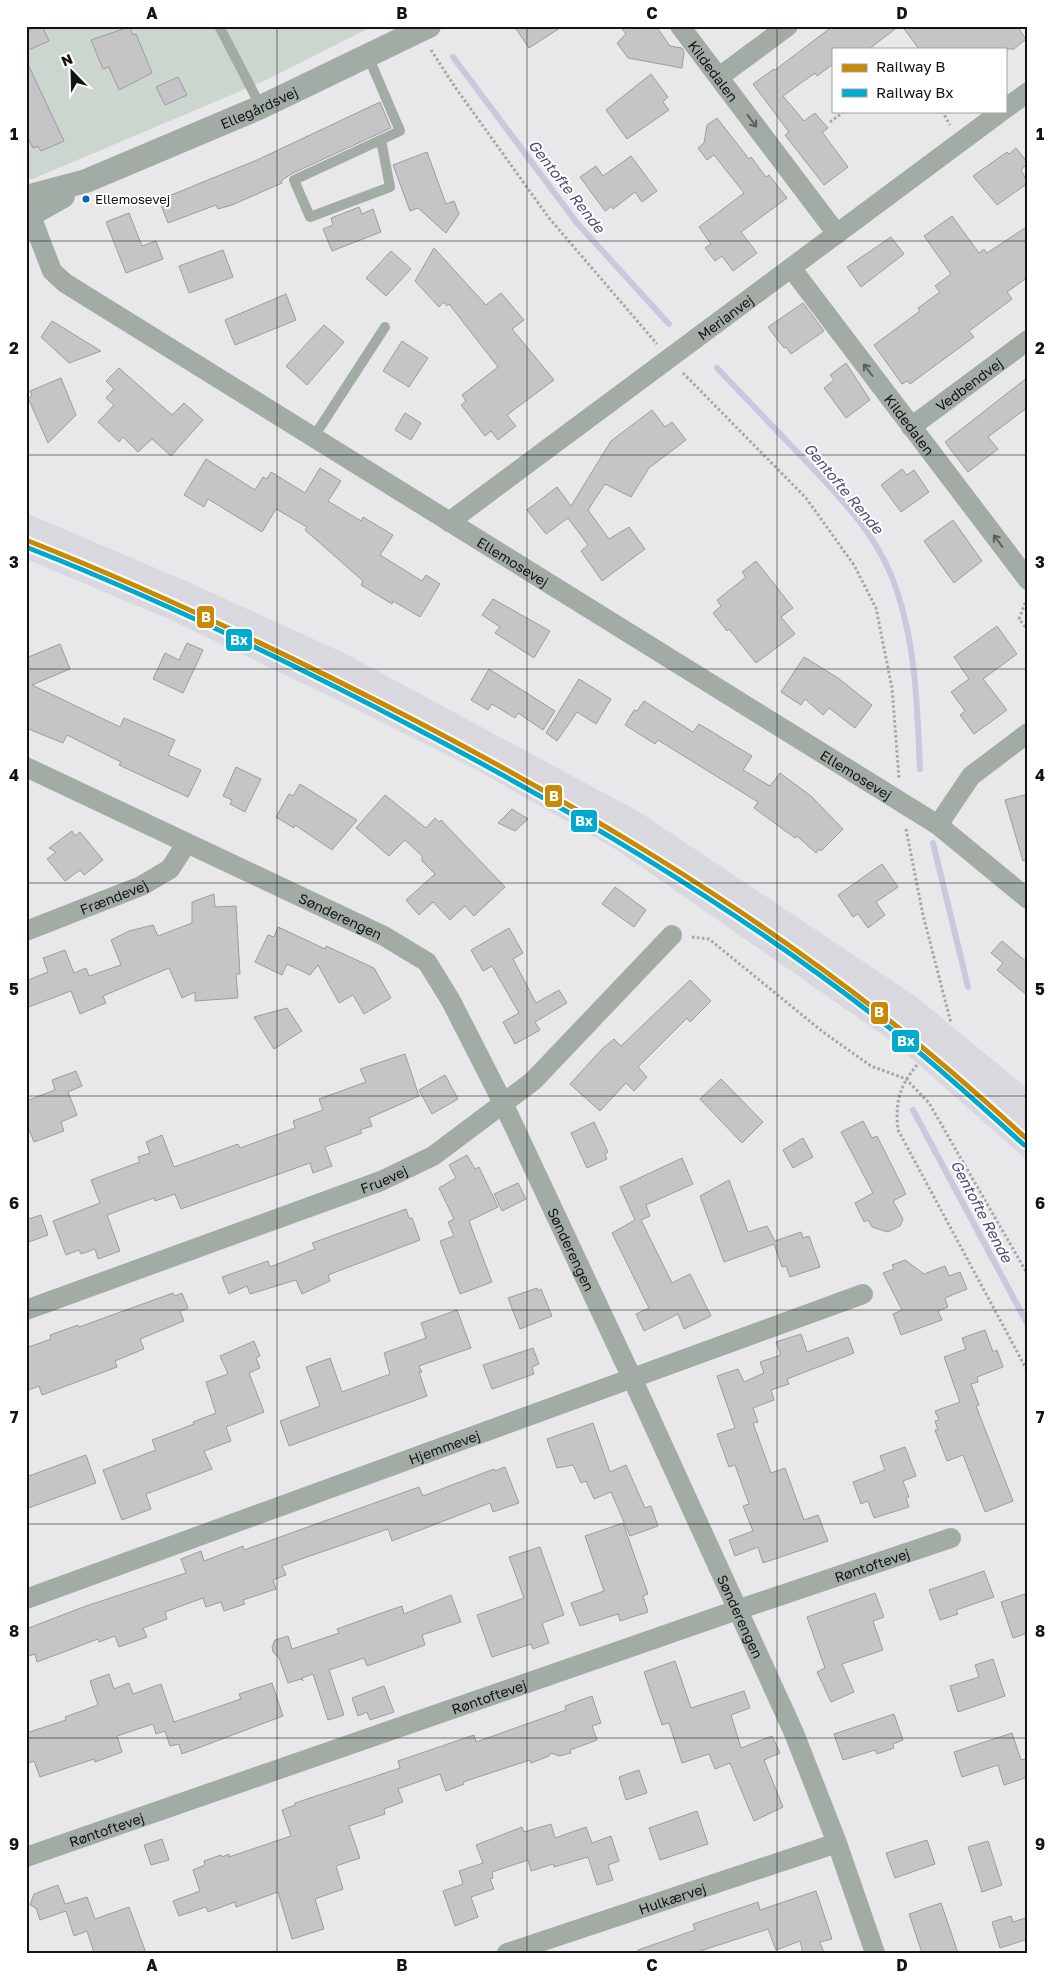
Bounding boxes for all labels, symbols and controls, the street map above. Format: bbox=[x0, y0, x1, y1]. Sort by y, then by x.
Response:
text: A bbox=[146, 3, 158, 23]
text: B bbox=[396, 3, 408, 23]
text: C bbox=[646, 3, 658, 23]
text: D bbox=[896, 3, 908, 23]
street label: Kildedalen bbox=[685, 37, 742, 105]
north arrow bbox=[48, 48, 98, 98]
legend bbox=[832, 48, 1006, 112]
text: N bbox=[59, 50, 75, 69]
text: Railway B bbox=[876, 57, 945, 75]
street label: Ellegårdsvej bbox=[218, 82, 300, 132]
text: Railway Bx bbox=[876, 83, 954, 101]
one-way arrow bbox=[746, 114, 757, 127]
text: 1 bbox=[10, 124, 18, 144]
text: 1 bbox=[1036, 124, 1044, 144]
water label: Gentofte Rende bbox=[525, 136, 610, 237]
place label: Ellemosevej bbox=[95, 191, 170, 207]
marker: Ellemosevej bbox=[81, 194, 91, 204]
street label: Merianvej bbox=[694, 291, 756, 343]
text: 2 bbox=[9, 338, 19, 358]
text: 2 bbox=[1035, 338, 1045, 358]
street label: Vedbendvej bbox=[932, 354, 1005, 414]
one-way arrow bbox=[863, 363, 873, 377]
street label: Kildedalen bbox=[881, 390, 938, 458]
water label: Gentofte Rende bbox=[801, 439, 888, 538]
street label: Ellemosevej bbox=[474, 533, 552, 590]
one-way arrow bbox=[993, 535, 1004, 548]
text: 3 bbox=[9, 552, 19, 572]
text: 3 bbox=[1035, 552, 1045, 572]
line badge: B bbox=[196, 605, 215, 629]
text: B bbox=[201, 608, 211, 625]
line badge: Bx bbox=[225, 628, 253, 652]
text: Bx bbox=[230, 631, 248, 648]
street label: Ellemosevej bbox=[817, 746, 895, 803]
text: 4 bbox=[9, 765, 19, 785]
text: 4 bbox=[1035, 765, 1045, 785]
line badge: B bbox=[544, 784, 563, 808]
text: B bbox=[549, 787, 559, 804]
line badge: Bx bbox=[570, 809, 598, 833]
text: Bx bbox=[575, 812, 593, 829]
street label: Frændevej bbox=[77, 876, 151, 918]
street label: Sønderengen bbox=[296, 889, 385, 942]
text: 5 bbox=[9, 979, 19, 999]
text: 5 bbox=[1035, 979, 1045, 999]
line badge: B bbox=[870, 1001, 889, 1025]
text: B bbox=[874, 1003, 884, 1020]
line badge: Bx bbox=[891, 1029, 920, 1053]
text: Bx bbox=[897, 1032, 915, 1049]
water label: Gentofte Rende bbox=[947, 1157, 1017, 1266]
street label: Fruevej bbox=[358, 1161, 410, 1196]
text: 6 bbox=[9, 1193, 19, 1213]
text: 6 bbox=[1035, 1193, 1045, 1213]
street label: Sønderengen bbox=[545, 1205, 598, 1294]
text: 7 bbox=[10, 1407, 19, 1427]
text: 7 bbox=[1036, 1407, 1045, 1427]
street label: Hjemmevej bbox=[406, 1426, 482, 1467]
street label: Røntoftevej bbox=[832, 1544, 912, 1585]
street label: Sønderengen bbox=[714, 1572, 767, 1661]
text: 8 bbox=[9, 1621, 19, 1641]
text: 8 bbox=[1035, 1621, 1045, 1641]
street label: Røntoftevej bbox=[449, 1675, 529, 1717]
street label: Røntoftevej bbox=[67, 1808, 146, 1850]
text: 9 bbox=[9, 1834, 19, 1854]
text: 9 bbox=[1035, 1834, 1045, 1854]
street label: Hulkærvej bbox=[636, 1879, 708, 1917]
text: A bbox=[146, 1955, 158, 1975]
text: B bbox=[396, 1955, 408, 1975]
text: C bbox=[646, 1955, 658, 1975]
text: D bbox=[896, 1955, 908, 1975]

